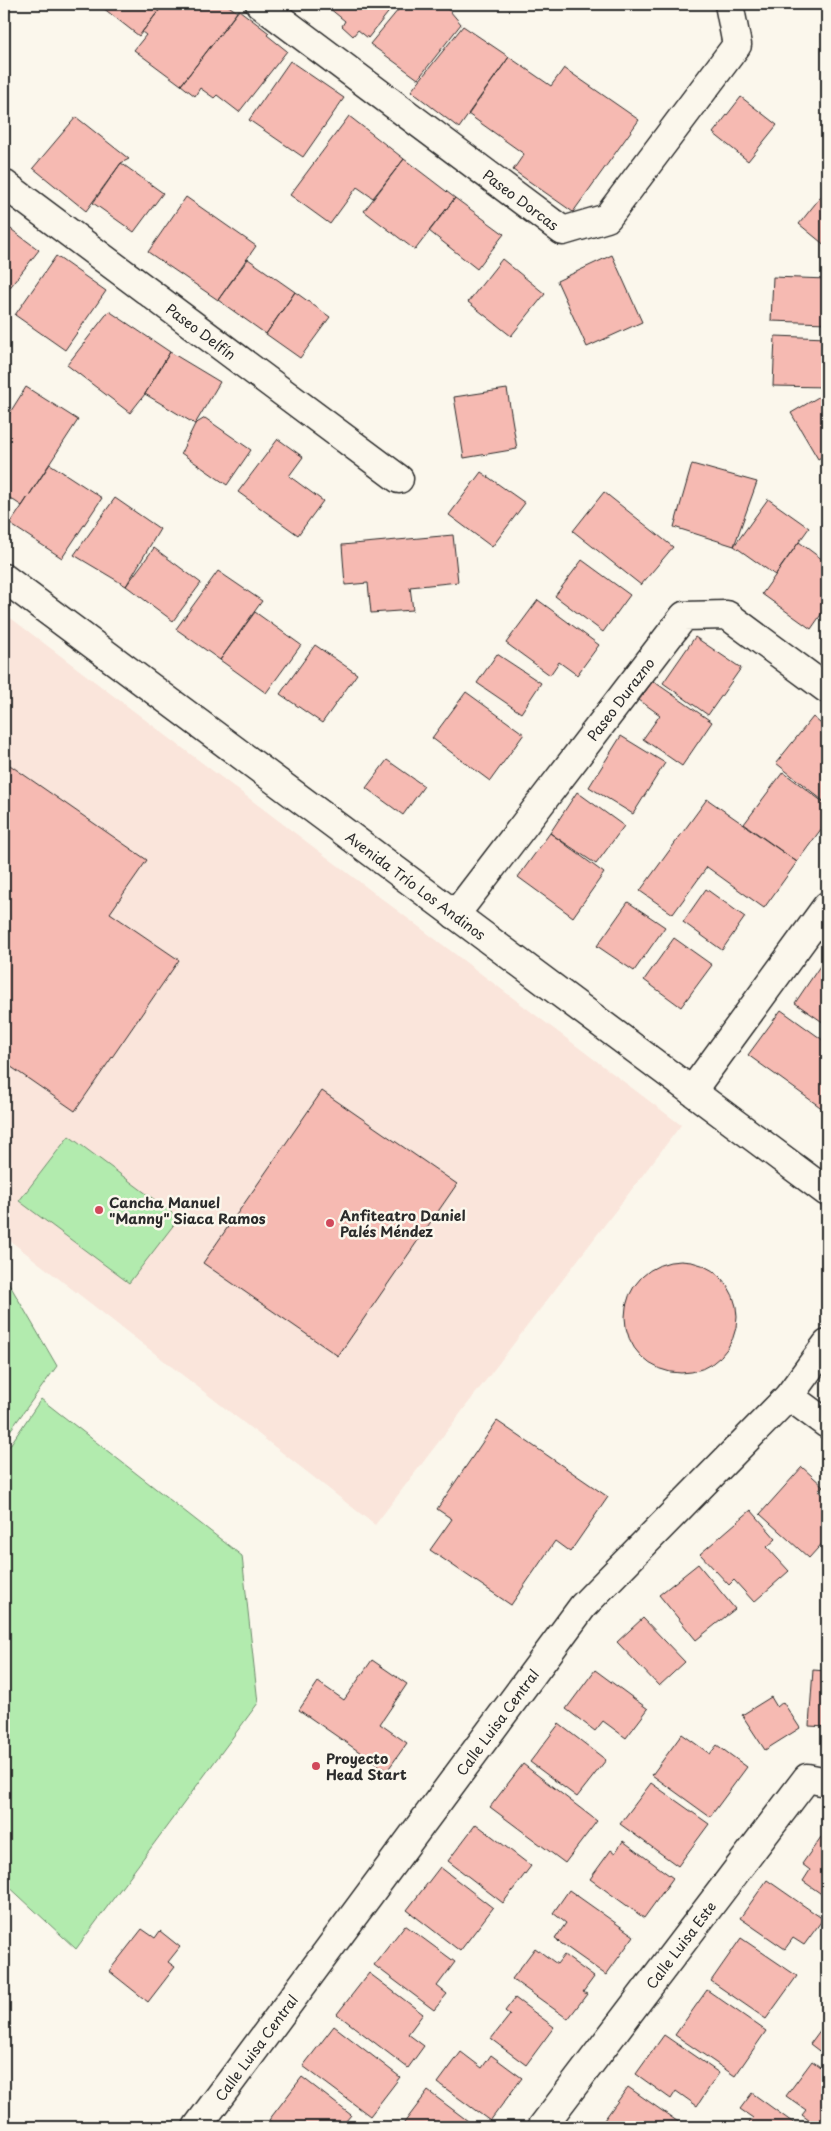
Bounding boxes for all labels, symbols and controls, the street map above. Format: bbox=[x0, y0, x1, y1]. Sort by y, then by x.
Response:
street label: Paseo Dorcas bbox=[479, 164, 563, 235]
street label: Paseo Delfín bbox=[162, 298, 241, 364]
street label: Paseo Durazno bbox=[582, 653, 659, 745]
street label: Avenida Trío Los Andinos bbox=[342, 826, 490, 945]
place label: Cancha Manuel "Manny" Siaca Ramos bbox=[109, 1192, 266, 1229]
marker: Cancha Manuel "Manny" Siaca Ramos bbox=[93, 1204, 105, 1216]
place label: Anfiteatro Daniel Palés Méndez bbox=[340, 1205, 465, 1242]
marker: Anfiteatro Daniel Palés Méndez bbox=[324, 1217, 336, 1229]
street label: Calle Luisa Central bbox=[451, 1664, 544, 1780]
place label: Proyecto Head Start bbox=[326, 1748, 407, 1785]
marker: Proyecto Head Start bbox=[310, 1760, 322, 1772]
street label: Calle Luisa Este bbox=[640, 1896, 721, 1993]
street label: Calle Luisa Central bbox=[209, 1990, 302, 2105]

